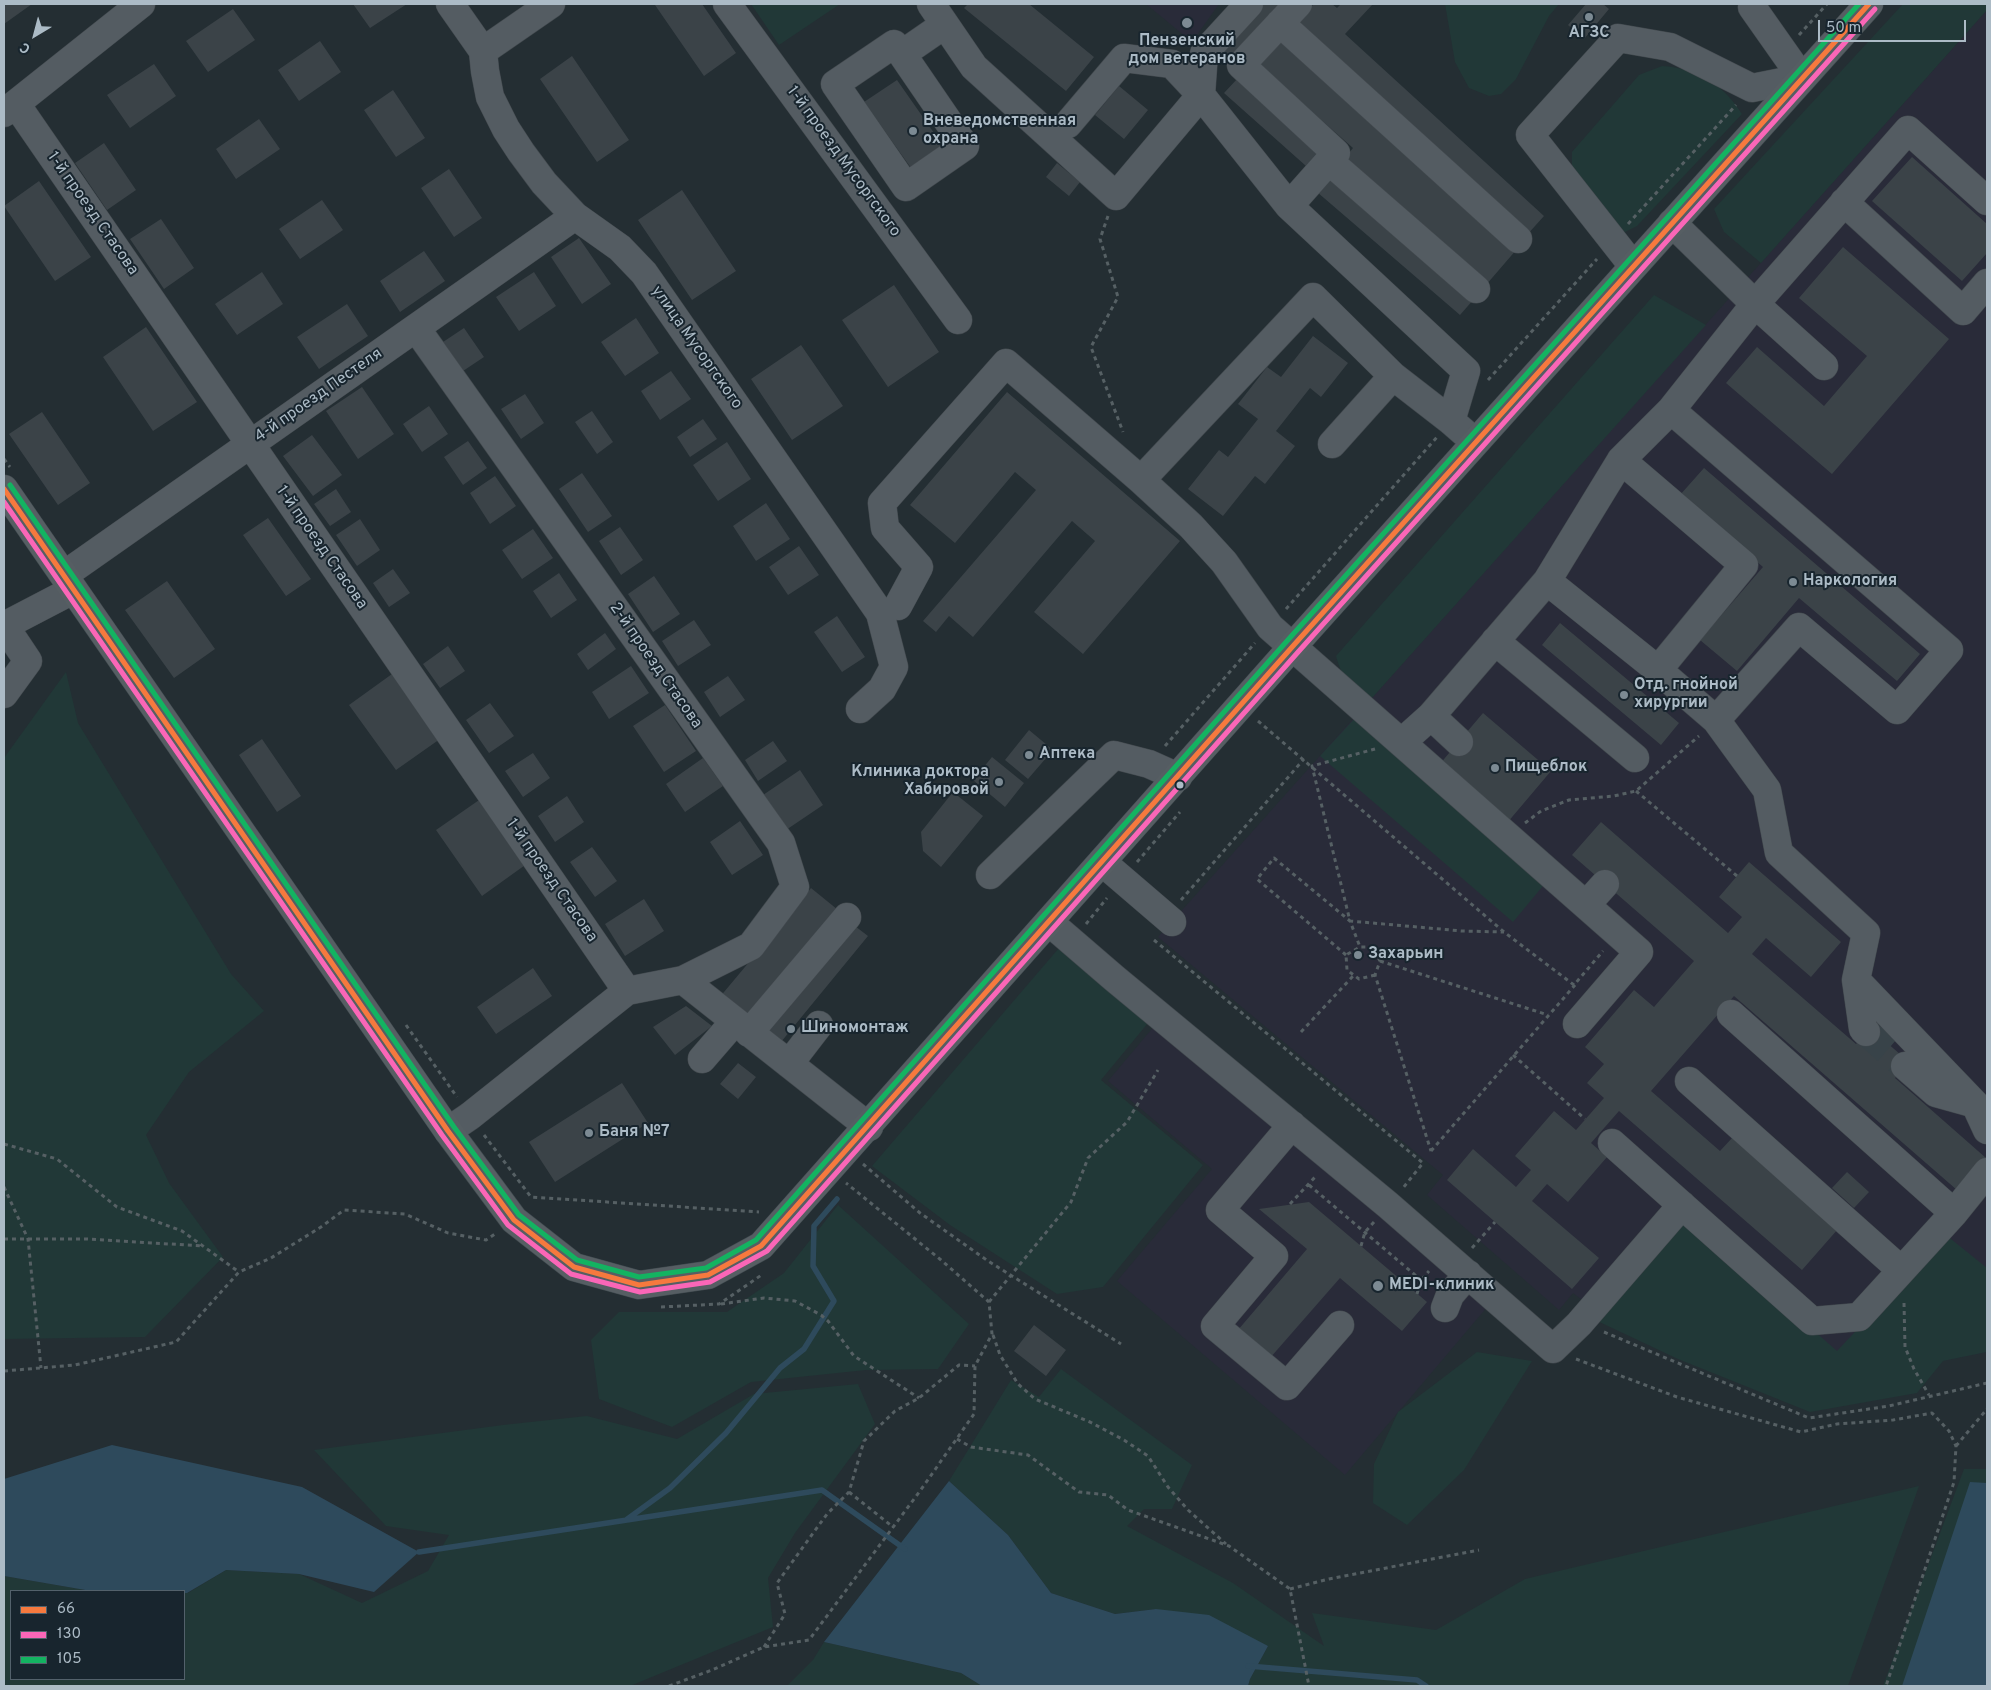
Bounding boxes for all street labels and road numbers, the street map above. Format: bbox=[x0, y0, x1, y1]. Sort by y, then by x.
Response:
street label: 1-й проезд Мусоргского bbox=[782, 83, 904, 241]
street label: 1-й проезд Стасова bbox=[42, 149, 142, 279]
street label: улица Мусоргского bbox=[646, 283, 746, 413]
street label: 4-й проезд Пестеля bbox=[251, 345, 387, 447]
street label: 1-й проезд Стасова bbox=[271, 483, 371, 613]
street label: 2-й проезд Стасова bbox=[604, 599, 706, 733]
street label: 1-й проезд Стасова bbox=[501, 816, 601, 946]

